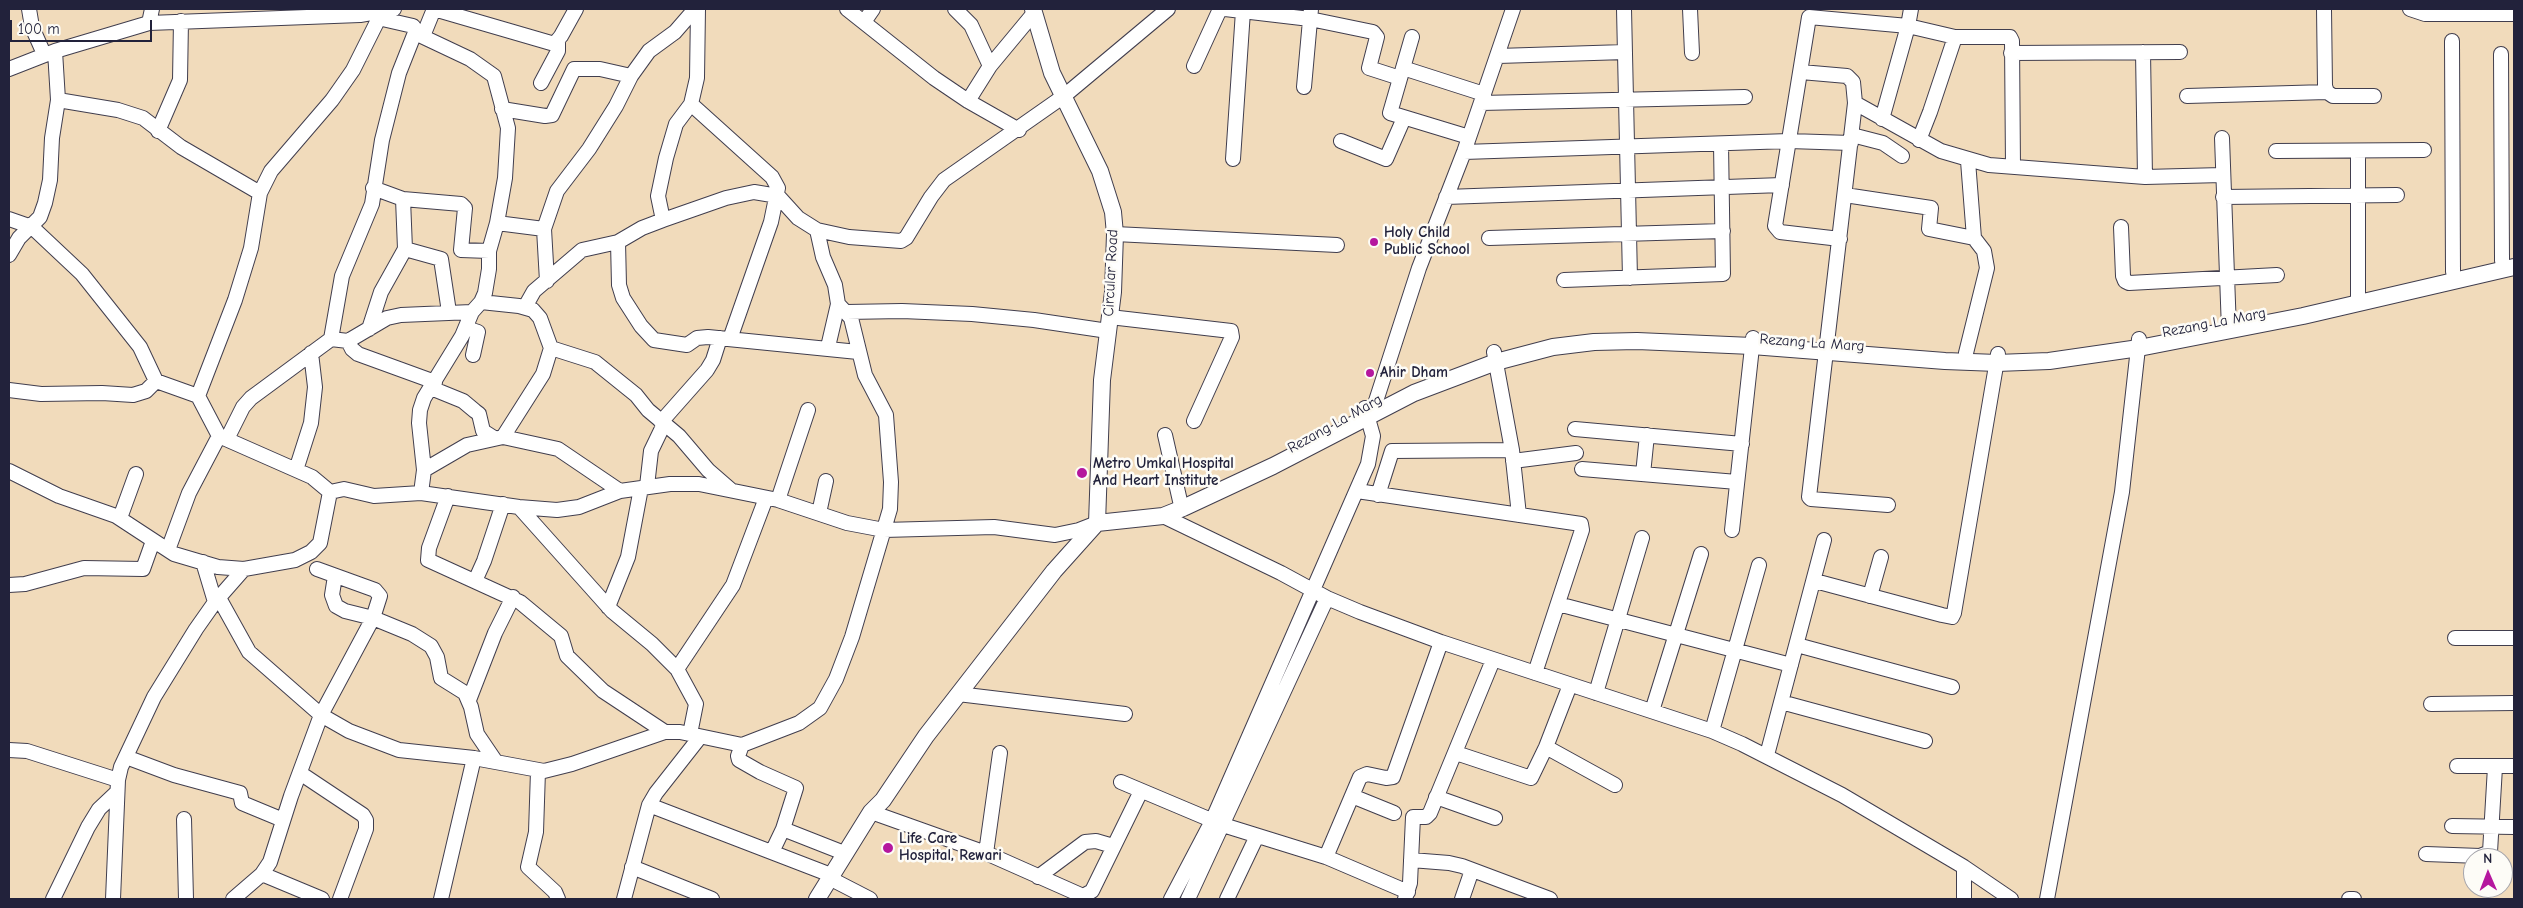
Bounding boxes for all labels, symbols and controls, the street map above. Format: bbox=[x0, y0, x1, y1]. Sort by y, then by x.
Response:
scale bar bbox=[12, 10, 155, 42]
text: 100 m bbox=[18, 20, 60, 38]
place label: Holy Child Public School bbox=[1384, 224, 1470, 259]
street label: Circular Road bbox=[1100, 229, 1122, 317]
marker: Holy Child Public School bbox=[1368, 236, 1380, 248]
street label: Rezang La Marg bbox=[2161, 304, 2267, 342]
street label: Rezang La Marg bbox=[1759, 330, 1865, 356]
place label: Ahir Dham bbox=[1380, 364, 1448, 382]
marker: Ahir Dham bbox=[1364, 367, 1376, 379]
street label: Rezang La Marg bbox=[1285, 391, 1385, 457]
place label: Metro Umkal Hospital And Heart Institute bbox=[1093, 455, 1234, 490]
marker: Metro Umkal Hospital And Heart Institute bbox=[1075, 466, 1089, 480]
place label: Life Care Hospital, Rewari bbox=[899, 830, 1002, 865]
marker: Life Care Hospital, Rewari bbox=[881, 841, 895, 855]
north arrow bbox=[2463, 848, 2513, 898]
text: N bbox=[2483, 850, 2492, 867]

